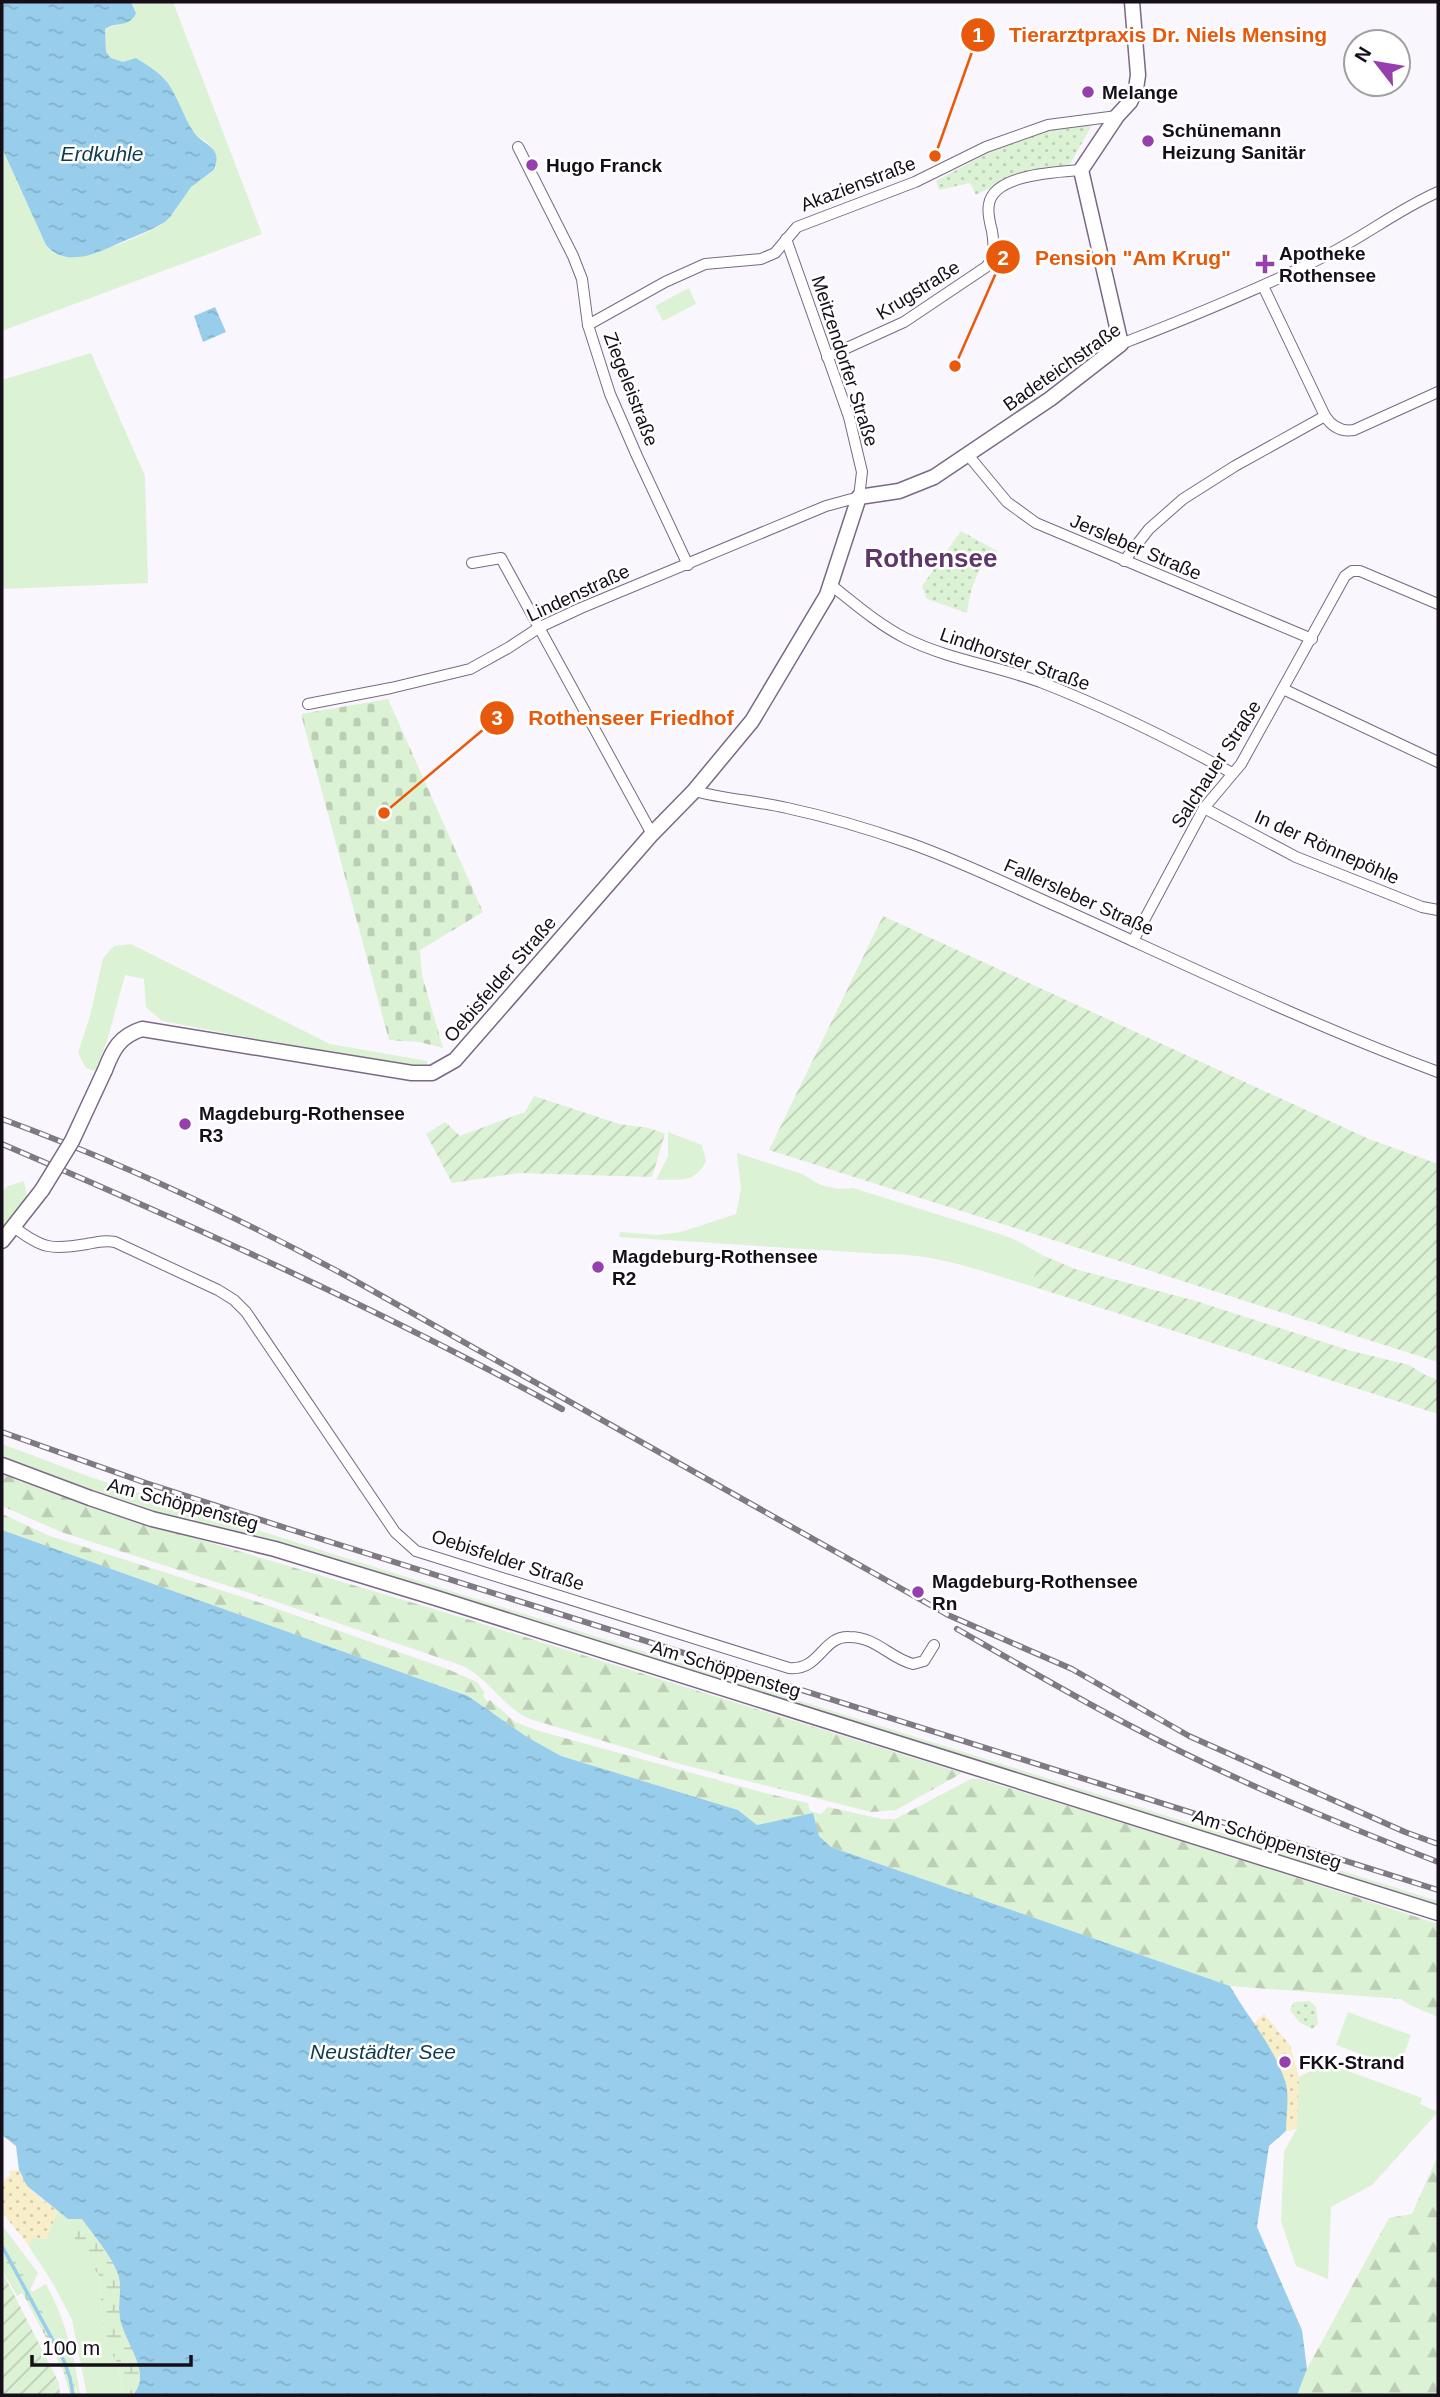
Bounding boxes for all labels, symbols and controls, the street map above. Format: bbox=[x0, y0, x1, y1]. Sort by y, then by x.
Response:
callout: Tierarztpraxis Dr. Niels Mensing bbox=[960, 14, 1341, 56]
text: 1 bbox=[972, 23, 984, 46]
text: Tierarztpraxis Dr. Niels Mensing bbox=[1009, 23, 1327, 46]
north arrow bbox=[1342, 28, 1412, 98]
text: N bbox=[1350, 43, 1375, 66]
place label: Melange bbox=[1102, 82, 1178, 103]
marker: Melange bbox=[1080, 84, 1096, 100]
place label: Schünemann Heizung Sanitär bbox=[1162, 120, 1306, 163]
marker: Schünemann Heizung Sanitär bbox=[1140, 133, 1156, 149]
water label: Erdkuhle bbox=[61, 142, 143, 165]
street label: Akazienstraße bbox=[798, 152, 918, 216]
place label: Hugo Franck bbox=[546, 155, 663, 176]
marker: Hugo Franck bbox=[524, 157, 540, 173]
callout: Pension "Am Krug" bbox=[986, 236, 1245, 278]
place label: Apotheke Rothensee bbox=[1279, 243, 1376, 286]
text: 2 bbox=[997, 246, 1009, 269]
text: Pension "Am Krug" bbox=[1035, 246, 1231, 269]
street label: Krugstraße bbox=[873, 256, 963, 324]
marker: Apotheke Rothensee bbox=[1257, 256, 1273, 272]
street label: Meitzendorfer Straße bbox=[807, 273, 883, 449]
street label: Badeteichstraße bbox=[999, 319, 1125, 415]
street label: Ziegeleistraße bbox=[600, 329, 662, 449]
street label: Jersleber Straße bbox=[1067, 510, 1205, 584]
district label: Rothensee bbox=[865, 543, 997, 573]
street label: Lindenstraße bbox=[523, 560, 633, 626]
street label: Lindhorster Straße bbox=[937, 623, 1093, 695]
street label: Salchauer Straße bbox=[1167, 696, 1265, 832]
callout: Rothenseer Friedhof bbox=[479, 697, 748, 739]
text: 3 bbox=[491, 706, 503, 729]
text: Rothenseer Friedhof bbox=[528, 706, 735, 729]
street label: In der Rönnepöhle bbox=[1251, 806, 1403, 888]
street label: Fallersleber Straße bbox=[1001, 855, 1157, 939]
street label: Oebisfelder Straße bbox=[440, 912, 560, 1046]
place label: Magdeburg-Rothensee R3 bbox=[199, 1103, 405, 1146]
marker: Magdeburg-Rothensee R3 bbox=[177, 1116, 193, 1132]
place label: Magdeburg-Rothensee R2 bbox=[612, 1246, 818, 1289]
marker: Magdeburg-Rothensee R2 bbox=[590, 1259, 606, 1275]
street label: Am Schöppensteg bbox=[105, 1474, 261, 1534]
street label: Oebisfelder Straße bbox=[429, 1525, 587, 1595]
place label: Magdeburg-Rothensee Rn bbox=[932, 1571, 1138, 1614]
marker: Magdeburg-Rothensee Rn bbox=[910, 1584, 926, 1600]
street label: Am Schöppensteg bbox=[649, 1636, 803, 1702]
street label: Am Schöppensteg bbox=[1190, 1805, 1344, 1873]
water label: Neustädter See bbox=[310, 2040, 456, 2063]
place label: FKK-Strand bbox=[1299, 2052, 1405, 2073]
marker: FKK-Strand bbox=[1277, 2054, 1293, 2070]
scale bar bbox=[32, 2324, 191, 2368]
text: 100 m bbox=[42, 2336, 100, 2359]

